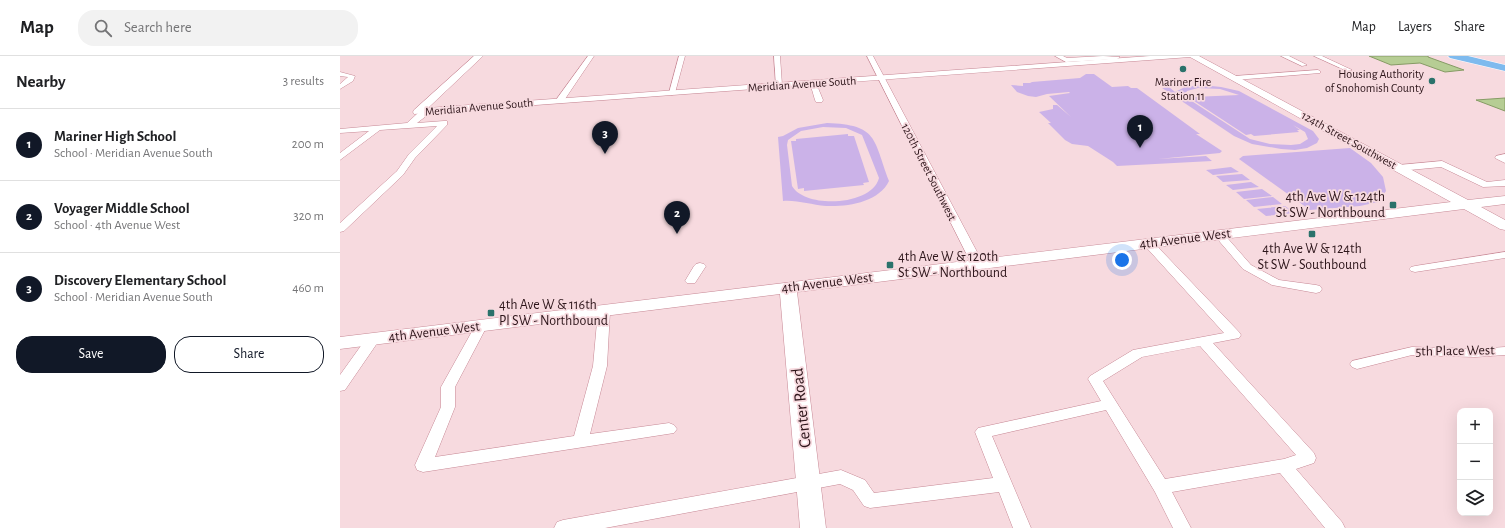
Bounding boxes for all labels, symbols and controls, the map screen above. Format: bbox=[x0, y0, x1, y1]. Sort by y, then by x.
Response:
search box bbox=[78, 10, 358, 46]
icon: search bbox=[92, 17, 114, 39]
text: Map bbox=[20, 18, 54, 37]
text: Search here bbox=[124, 20, 192, 35]
text: Map bbox=[1351, 20, 1376, 34]
text: Layers bbox=[1398, 20, 1432, 34]
text: Share bbox=[1454, 20, 1485, 34]
marker: Mariner Fire Station 11 bbox=[1178, 64, 1188, 74]
place label: Housing Authority of Snohomish County bbox=[1325, 68, 1424, 95]
text: Nearby bbox=[16, 73, 66, 90]
street label: Meridian Avenue South bbox=[747, 74, 857, 94]
text: 3 results bbox=[283, 75, 324, 88]
place label: Mariner Fire Station 11 bbox=[1155, 76, 1211, 102]
marker: Housing Authority of Snohomish County bbox=[1427, 76, 1437, 86]
street label: Meridian Avenue South bbox=[424, 96, 534, 118]
street label: 124th Street Southwest bbox=[1299, 109, 1399, 171]
pin: 1 bbox=[1127, 115, 1153, 148]
pin: 3 bbox=[592, 121, 618, 154]
street label: 120th Street Southwest bbox=[899, 122, 959, 223]
text: Mariner High School bbox=[54, 129, 176, 144]
text: 1 bbox=[27, 138, 31, 151]
text: 200 m bbox=[292, 138, 324, 151]
text: School · Meridian Avenue South bbox=[54, 147, 213, 160]
place label: 4th Ave W & 124th St SW - Northbound bbox=[1276, 190, 1385, 220]
marker: 4th Ave W & 124th St SW - Northbound bbox=[1388, 200, 1398, 210]
text: Voyager Middle School bbox=[54, 201, 190, 216]
pin: 2 bbox=[664, 201, 690, 234]
text: 2 bbox=[26, 210, 32, 223]
text: 320 m bbox=[293, 210, 324, 223]
text: School · 4th Avenue West bbox=[54, 219, 180, 232]
street label: 4th Avenue West bbox=[1139, 226, 1232, 252]
marker: 4th Ave W & 124th St SW - Southbound bbox=[1307, 229, 1317, 239]
place label: 4th Ave W & 124th St SW - Southbound bbox=[1257, 242, 1367, 272]
place label: 4th Ave W & 120th St SW - Northbound bbox=[898, 250, 1007, 280]
your location bbox=[1112, 250, 1132, 270]
marker: 4th Ave W & 120th St SW - Northbound bbox=[885, 260, 895, 270]
street label: 4th Avenue West bbox=[781, 270, 874, 296]
text: Discovery Elementary School bbox=[54, 273, 226, 288]
text: 3 bbox=[26, 282, 32, 295]
text: 460 m bbox=[292, 282, 324, 295]
text: School · Meridian Avenue South bbox=[54, 291, 213, 304]
place label: 4th Ave W & 116th Pl SW - Northbound bbox=[499, 298, 608, 328]
marker: 4th Ave W & 116th Pl SW - Northbound bbox=[486, 308, 496, 318]
street label: 4th Avenue West bbox=[388, 319, 481, 345]
button: Save bbox=[16, 336, 166, 373]
button: Share bbox=[174, 336, 324, 373]
street label: 5th Place West bbox=[1415, 343, 1495, 359]
street label: Center Road bbox=[788, 367, 814, 449]
map controls bbox=[1457, 408, 1493, 516]
button: + bbox=[1457, 408, 1493, 444]
button: − bbox=[1457, 444, 1493, 480]
button: layers bbox=[1457, 480, 1493, 516]

